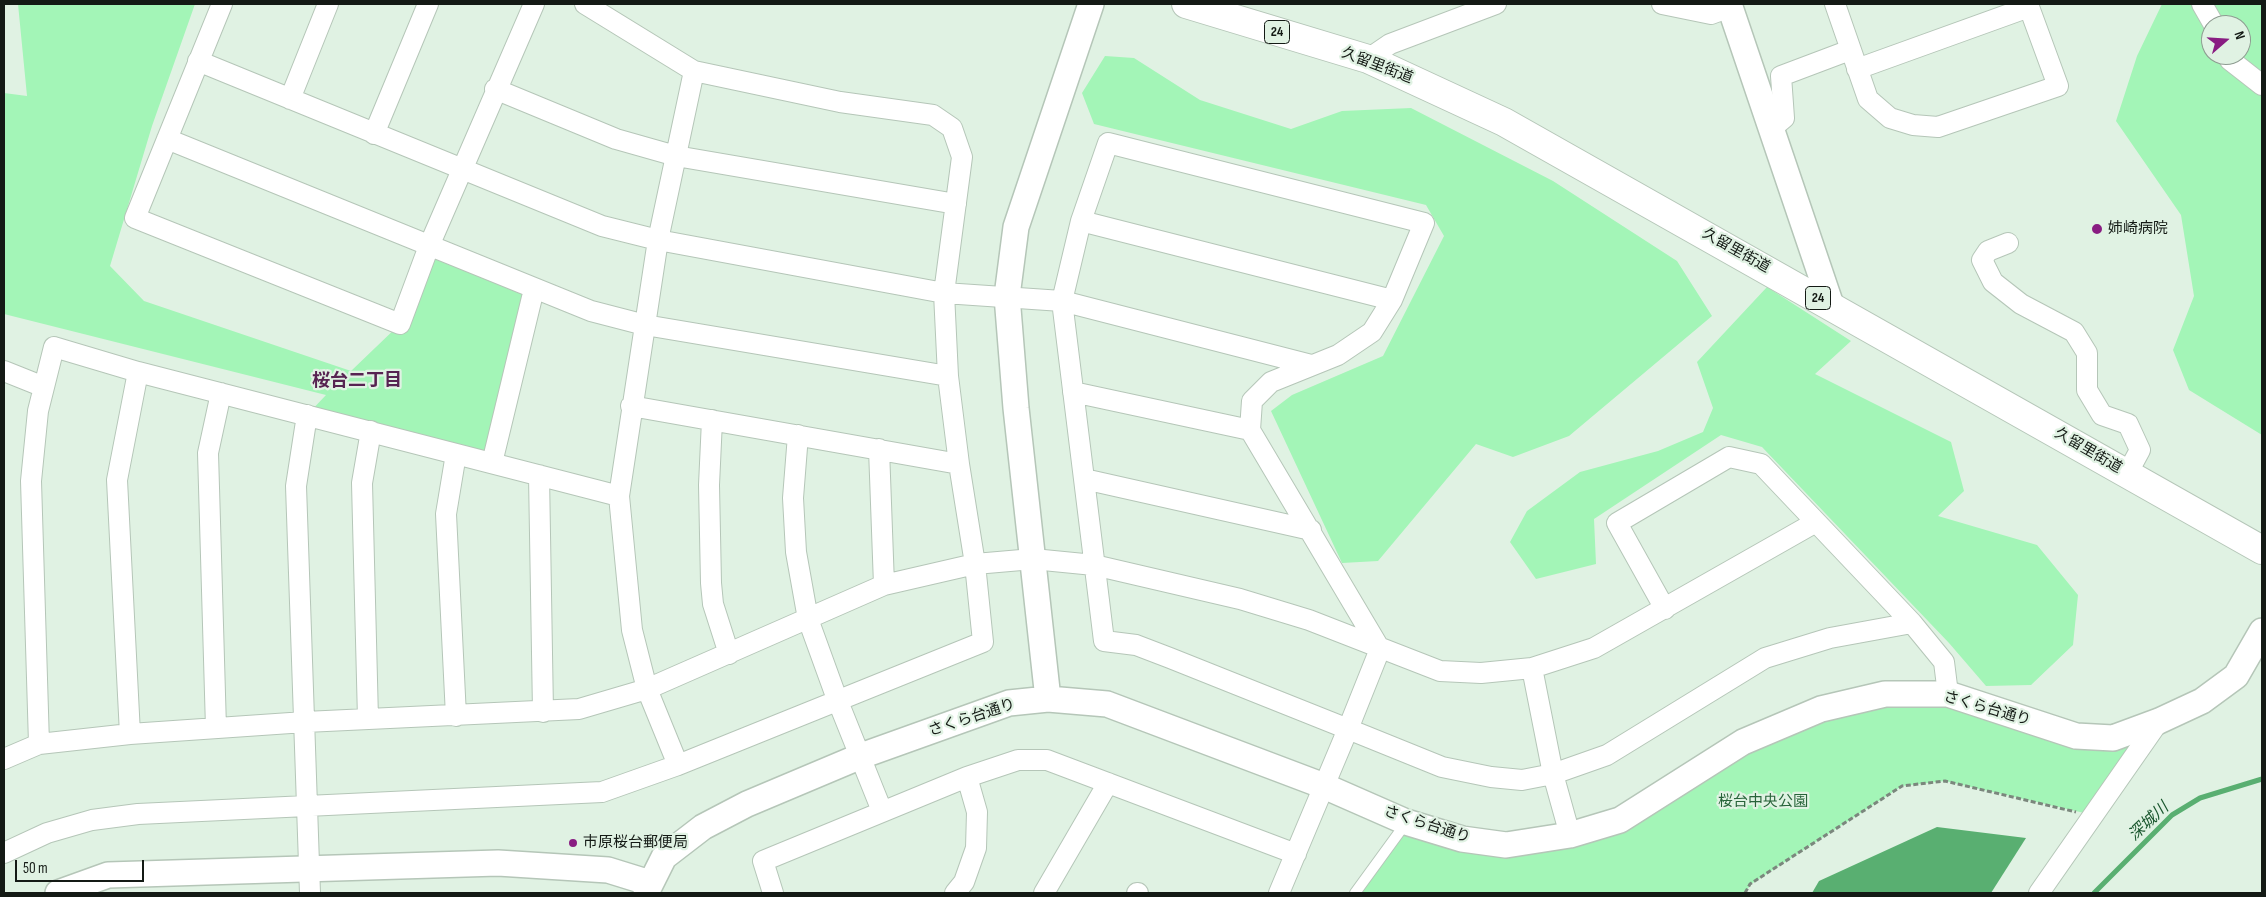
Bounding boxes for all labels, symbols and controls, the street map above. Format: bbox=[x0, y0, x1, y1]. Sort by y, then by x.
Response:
north arrow bbox=[2201, 15, 2251, 65]
road number: 24 bbox=[1264, 21, 1290, 44]
text: N bbox=[2230, 29, 2249, 42]
street label: 久留里街道 bbox=[1339, 44, 1415, 88]
place label: 姉崎病院 bbox=[2108, 220, 2168, 238]
marker: 姉崎病院 bbox=[2090, 222, 2104, 236]
street label: 久留里街道 bbox=[1699, 225, 1773, 277]
road number: 24 bbox=[1806, 286, 1830, 310]
district label: 桜台二丁目 bbox=[312, 370, 402, 392]
street label: 久留里街道 bbox=[2051, 424, 2125, 478]
street label: さくら台通り bbox=[1941, 688, 2033, 730]
street label: さくら台通り bbox=[926, 696, 1018, 740]
park label: 桜台中央公園 bbox=[1718, 793, 1808, 811]
water label: 深城川 bbox=[2125, 799, 2173, 845]
street label: さくら台通り bbox=[1381, 803, 1473, 847]
place label: 市原桜台郵便局 bbox=[583, 834, 688, 852]
marker: 市原桜台郵便局 bbox=[567, 837, 579, 849]
scale bar bbox=[18, 850, 146, 882]
text: 50 m bbox=[23, 859, 48, 878]

